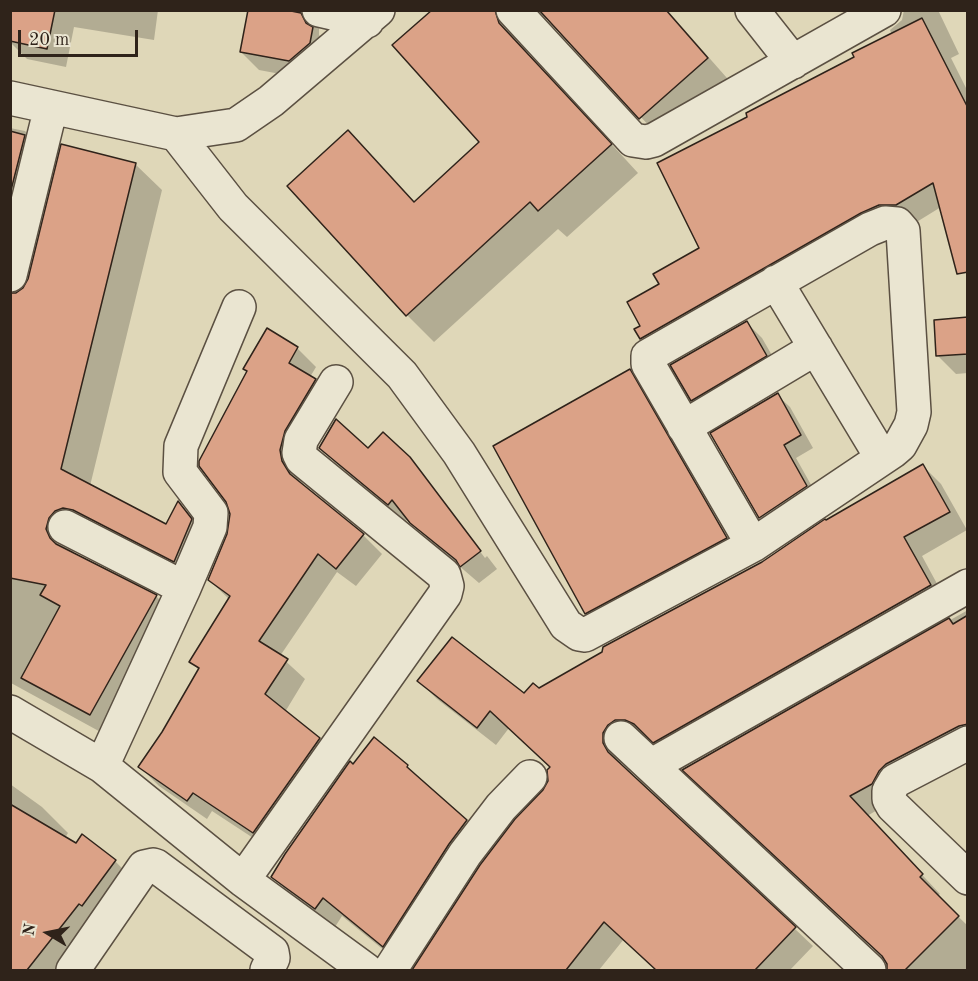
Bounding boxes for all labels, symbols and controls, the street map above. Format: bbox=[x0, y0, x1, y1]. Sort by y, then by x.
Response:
scale bar bbox=[21, 18, 141, 56]
text: 20 m bbox=[29, 31, 69, 49]
north arrow bbox=[18, 903, 78, 963]
text: N bbox=[21, 922, 39, 937]

